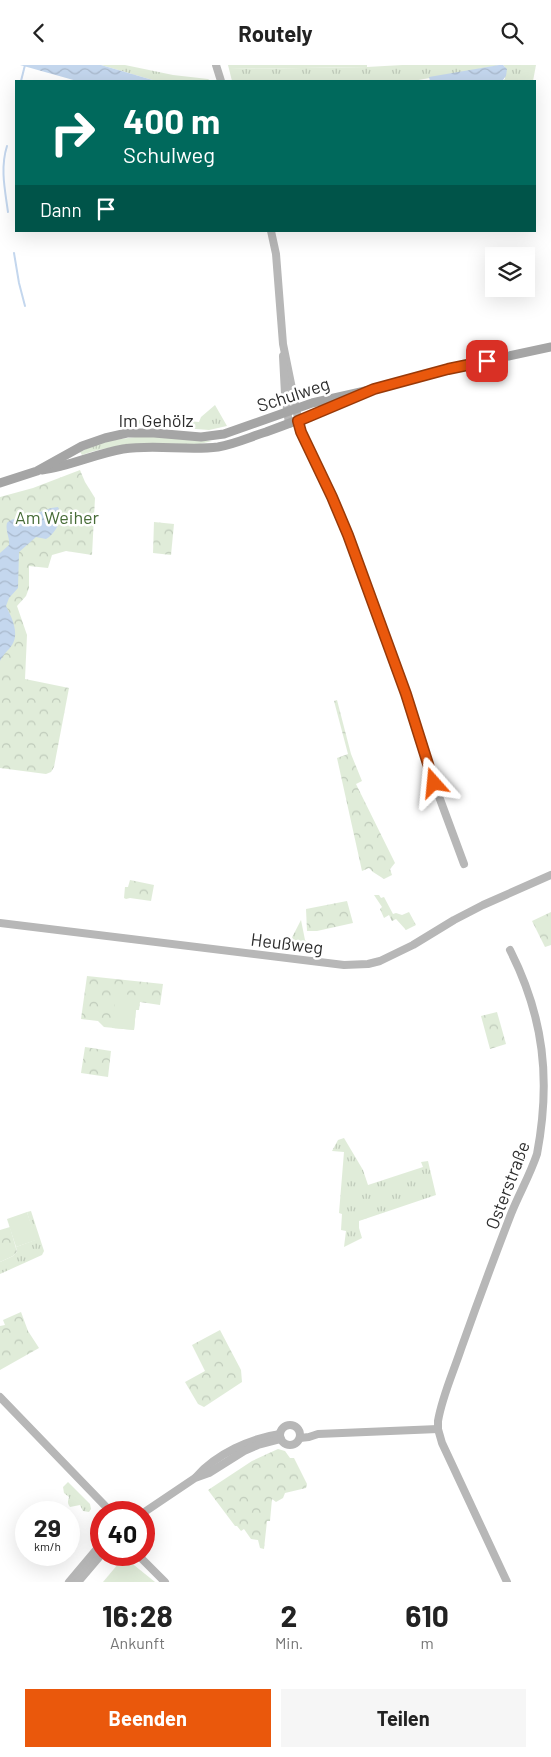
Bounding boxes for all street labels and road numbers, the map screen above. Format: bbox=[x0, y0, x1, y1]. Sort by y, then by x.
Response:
street label: Schulweg bbox=[254, 372, 332, 416]
street label: Im Gehölz bbox=[118, 409, 194, 431]
street label: Heußweg bbox=[250, 928, 324, 958]
street label: Osterstraße bbox=[480, 1138, 534, 1232]

